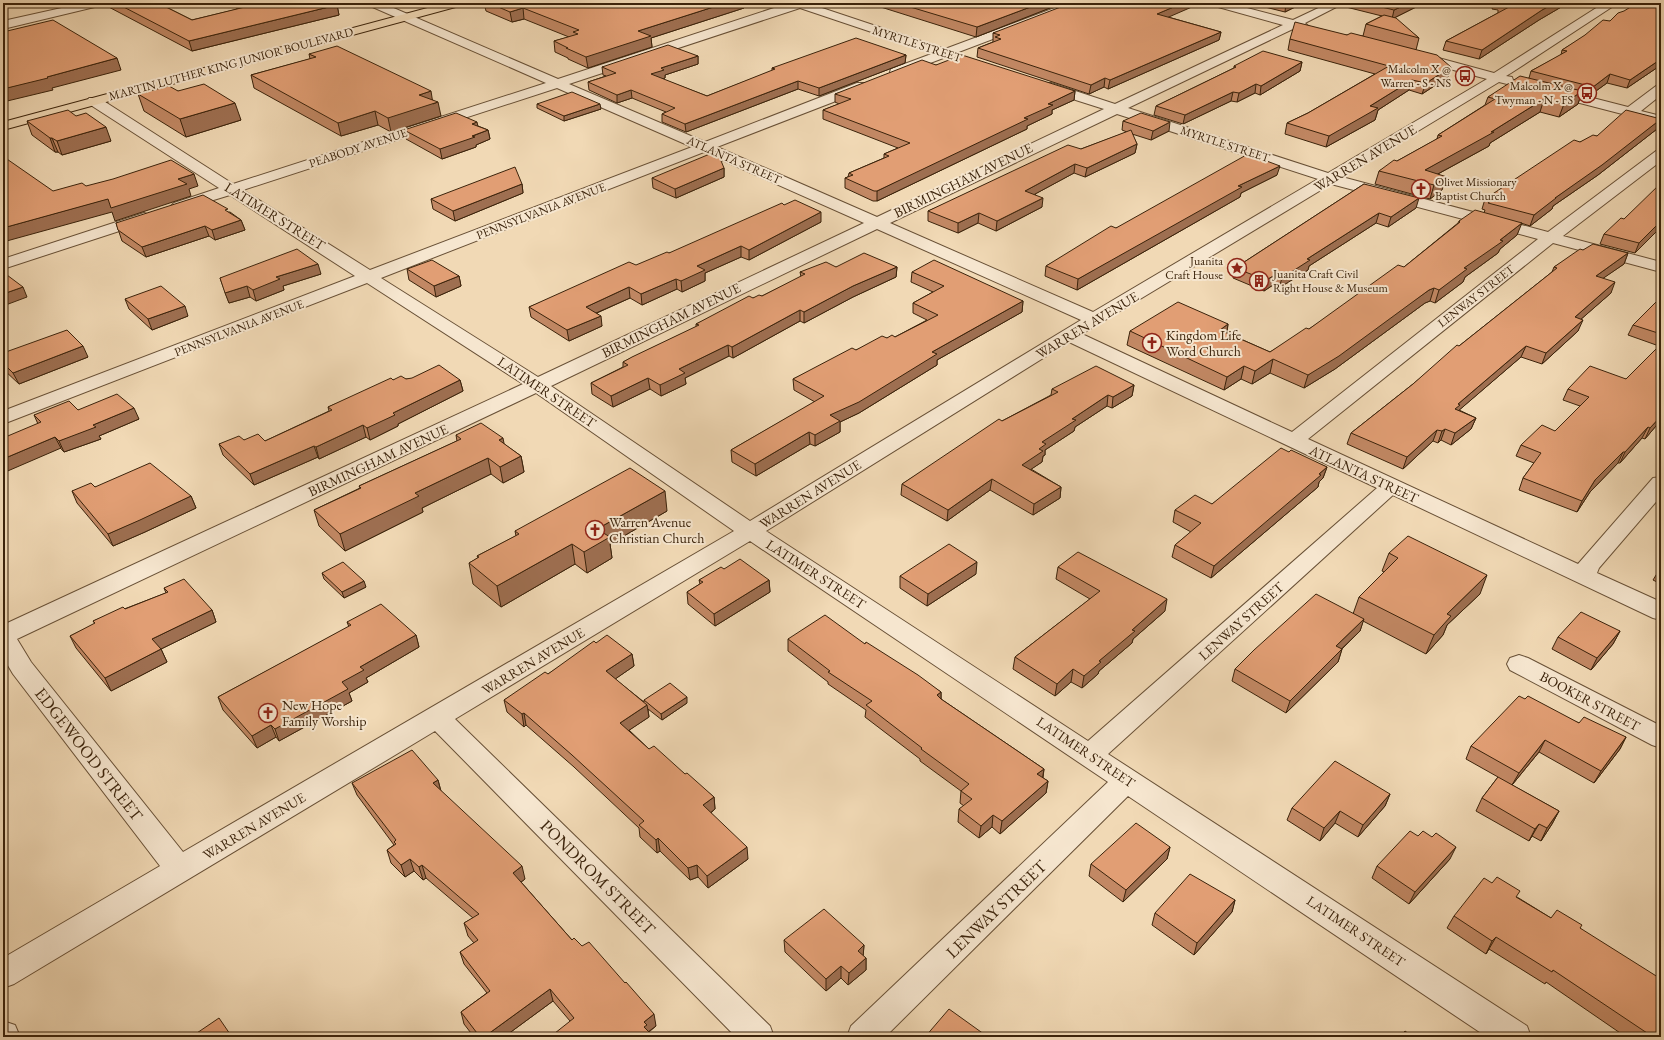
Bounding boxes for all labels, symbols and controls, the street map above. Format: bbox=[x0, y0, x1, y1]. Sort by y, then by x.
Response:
street label: MYRTLE STREET bbox=[870, 22, 965, 66]
street label: MARTIN LUTHER KING JUNIOR BOULEVARD bbox=[107, 24, 355, 104]
place label: Malcolm X @ Warren - S - NS bbox=[1381, 61, 1451, 91]
bus stop icon: Malcolm X @ Warren - S - NS bbox=[1454, 65, 1476, 87]
place label: Malcolm X @ Twyman - N - FS bbox=[1495, 78, 1573, 108]
bus stop icon: Malcolm X @ Twyman - N - FS bbox=[1576, 82, 1598, 104]
street label: WARREN AVENUE bbox=[1310, 120, 1420, 196]
street label: MYRTLE STREET bbox=[1178, 122, 1273, 166]
street label: PEABODY AVENUE bbox=[307, 124, 409, 171]
street label: ATLANTA STREET bbox=[683, 132, 784, 188]
street label: BIRMINGHAM AVENUE bbox=[891, 138, 1036, 221]
place label: Olivet Missionary Baptist Church bbox=[1435, 174, 1517, 204]
street label: LATIMER STREET bbox=[221, 178, 329, 254]
church icon: Olivet Missionary Baptist Church bbox=[1410, 178, 1432, 200]
street label: PENNSYLVANIA AVENUE bbox=[474, 179, 608, 243]
place label: Juanita Craft House bbox=[1165, 253, 1223, 283]
place icon: Juanita Craft House bbox=[1226, 257, 1248, 279]
street label: LENWAY STREET bbox=[1434, 260, 1518, 331]
place label: Juanita Craft Civil Right House & Museum bbox=[1272, 266, 1388, 296]
building icon: Juanita Craft Civil Right House & Museum bbox=[1248, 270, 1270, 292]
street label: BIRMINGHAM AVENUE bbox=[599, 278, 744, 361]
street label: WARREN AVENUE bbox=[1032, 287, 1142, 363]
street label: PENNSYLVANIA AVENUE bbox=[172, 296, 306, 360]
place label: Kingdom Life Word Church bbox=[1166, 326, 1242, 360]
church icon: Kingdom Life Word Church bbox=[1141, 332, 1163, 354]
street label: LATIMER STREET bbox=[494, 352, 600, 432]
street label: BIRMINGHAM AVENUE bbox=[305, 420, 451, 500]
street label: ATLANTA STREET bbox=[1306, 440, 1422, 507]
street label: WARREN AVENUE bbox=[756, 455, 864, 533]
place label: Warren Avenue Christian Church bbox=[609, 513, 705, 547]
church icon: Warren Avenue Christian Church bbox=[584, 519, 606, 541]
street label: LATIMER STREET bbox=[763, 535, 870, 613]
street label: LENWAY STREET bbox=[1195, 578, 1288, 664]
street label: WARREN AVENUE bbox=[478, 623, 588, 699]
street label: BOOKER STREET bbox=[1537, 667, 1644, 735]
street label: EDGEWOOD STREET bbox=[30, 683, 148, 826]
place label: New Hope Family Worship bbox=[282, 696, 366, 730]
church icon: New Hope Family Worship bbox=[257, 702, 279, 724]
street label: LATIMER STREET bbox=[1033, 712, 1139, 792]
street label: WARREN AVENUE bbox=[199, 788, 309, 864]
street label: PONDROM STREET bbox=[536, 815, 661, 940]
street label: LENWAY STREET bbox=[941, 855, 1052, 963]
street label: LATIMER STREET bbox=[1303, 891, 1409, 971]

